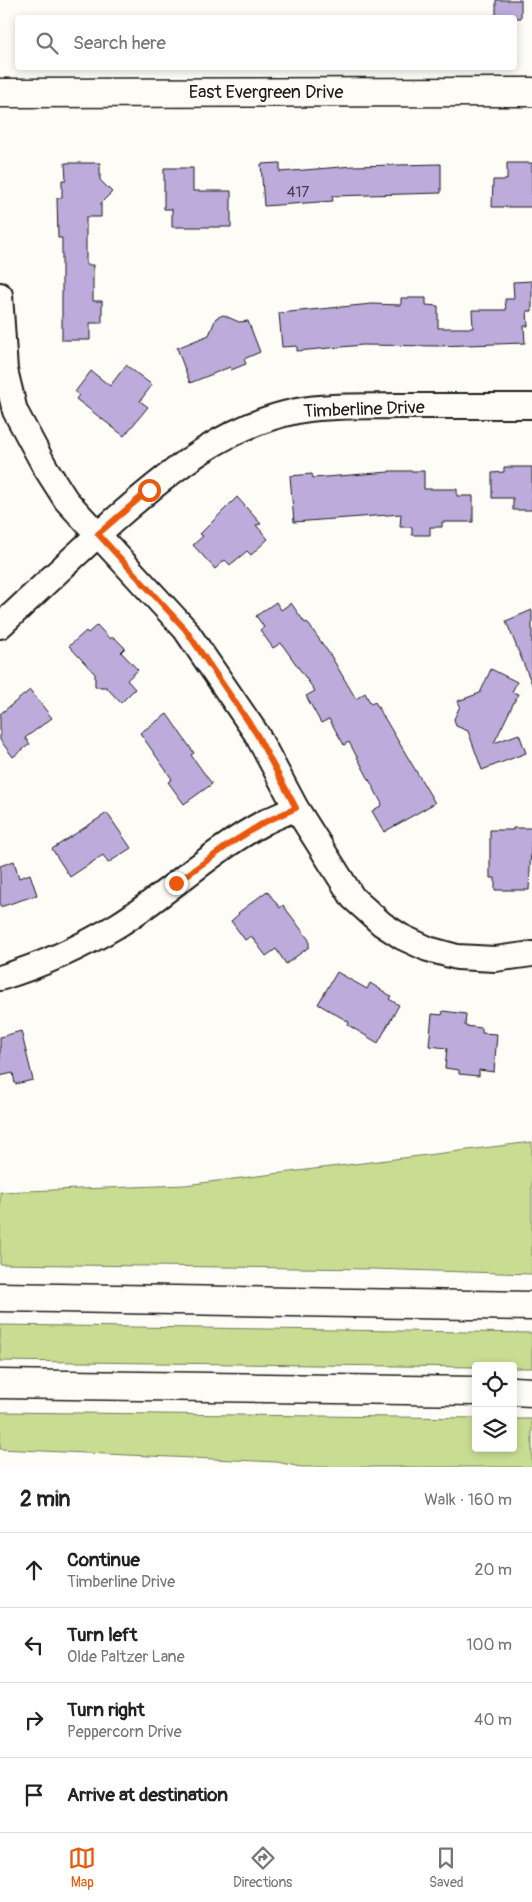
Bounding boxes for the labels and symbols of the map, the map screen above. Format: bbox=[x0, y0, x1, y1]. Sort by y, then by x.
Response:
street label: East Evergreen Drive bbox=[189, 81, 343, 104]
house number: 417 bbox=[287, 183, 309, 202]
street label: Timberline Drive bbox=[303, 396, 425, 423]
route start bbox=[138, 479, 161, 502]
route end bbox=[165, 872, 188, 895]

